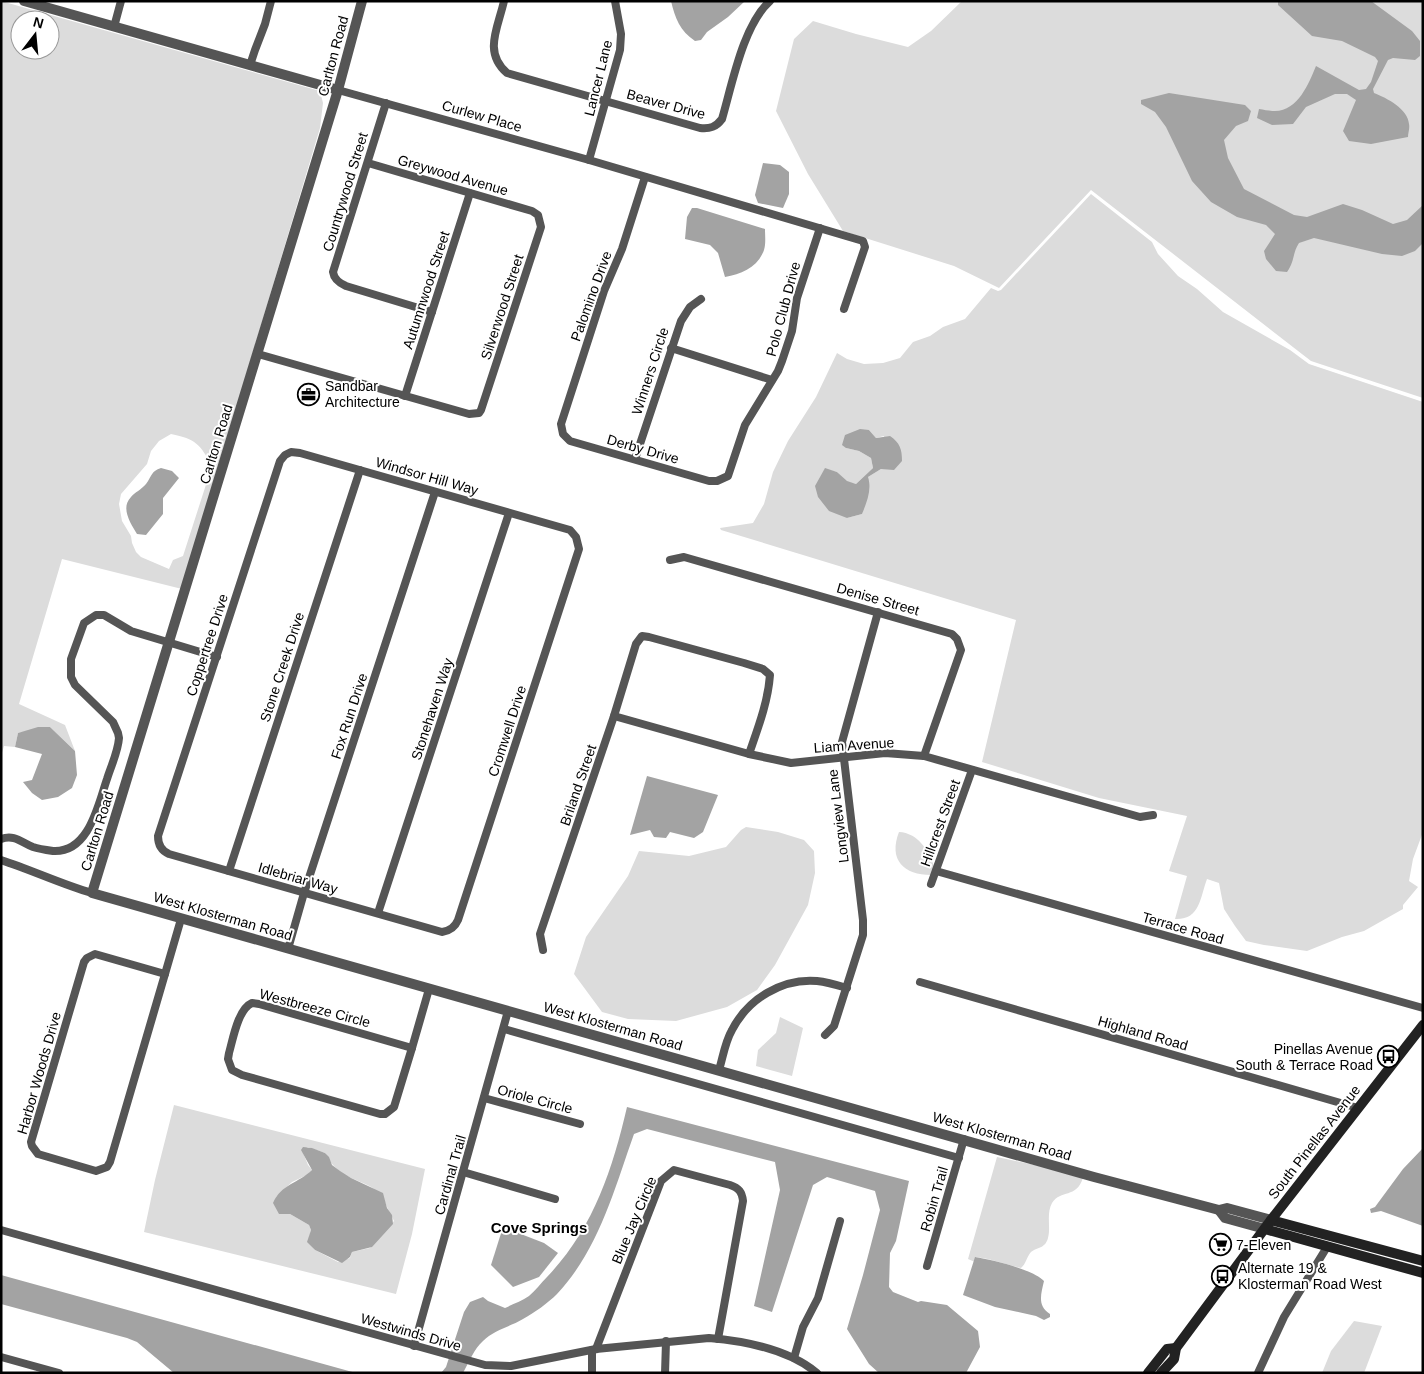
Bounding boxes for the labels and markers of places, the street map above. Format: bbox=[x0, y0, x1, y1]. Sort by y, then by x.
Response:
place label: Sandbar Architecture bbox=[325, 378, 400, 410]
office icon: Sandbar Architecture bbox=[297, 382, 321, 406]
place label: Pinellas Avenue South & Terrace Road bbox=[1236, 1041, 1373, 1073]
bus stop icon: Pinellas Avenue South & Terrace Road bbox=[1377, 1045, 1401, 1069]
supermarket icon: 7-Eleven bbox=[1208, 1233, 1232, 1257]
place label: 7-Eleven bbox=[1236, 1237, 1291, 1253]
place label: Alternate 19 & Klosterman Road West bbox=[1238, 1260, 1382, 1292]
bus stop icon: Alternate 19 & Klosterman Road West bbox=[1210, 1264, 1234, 1288]

